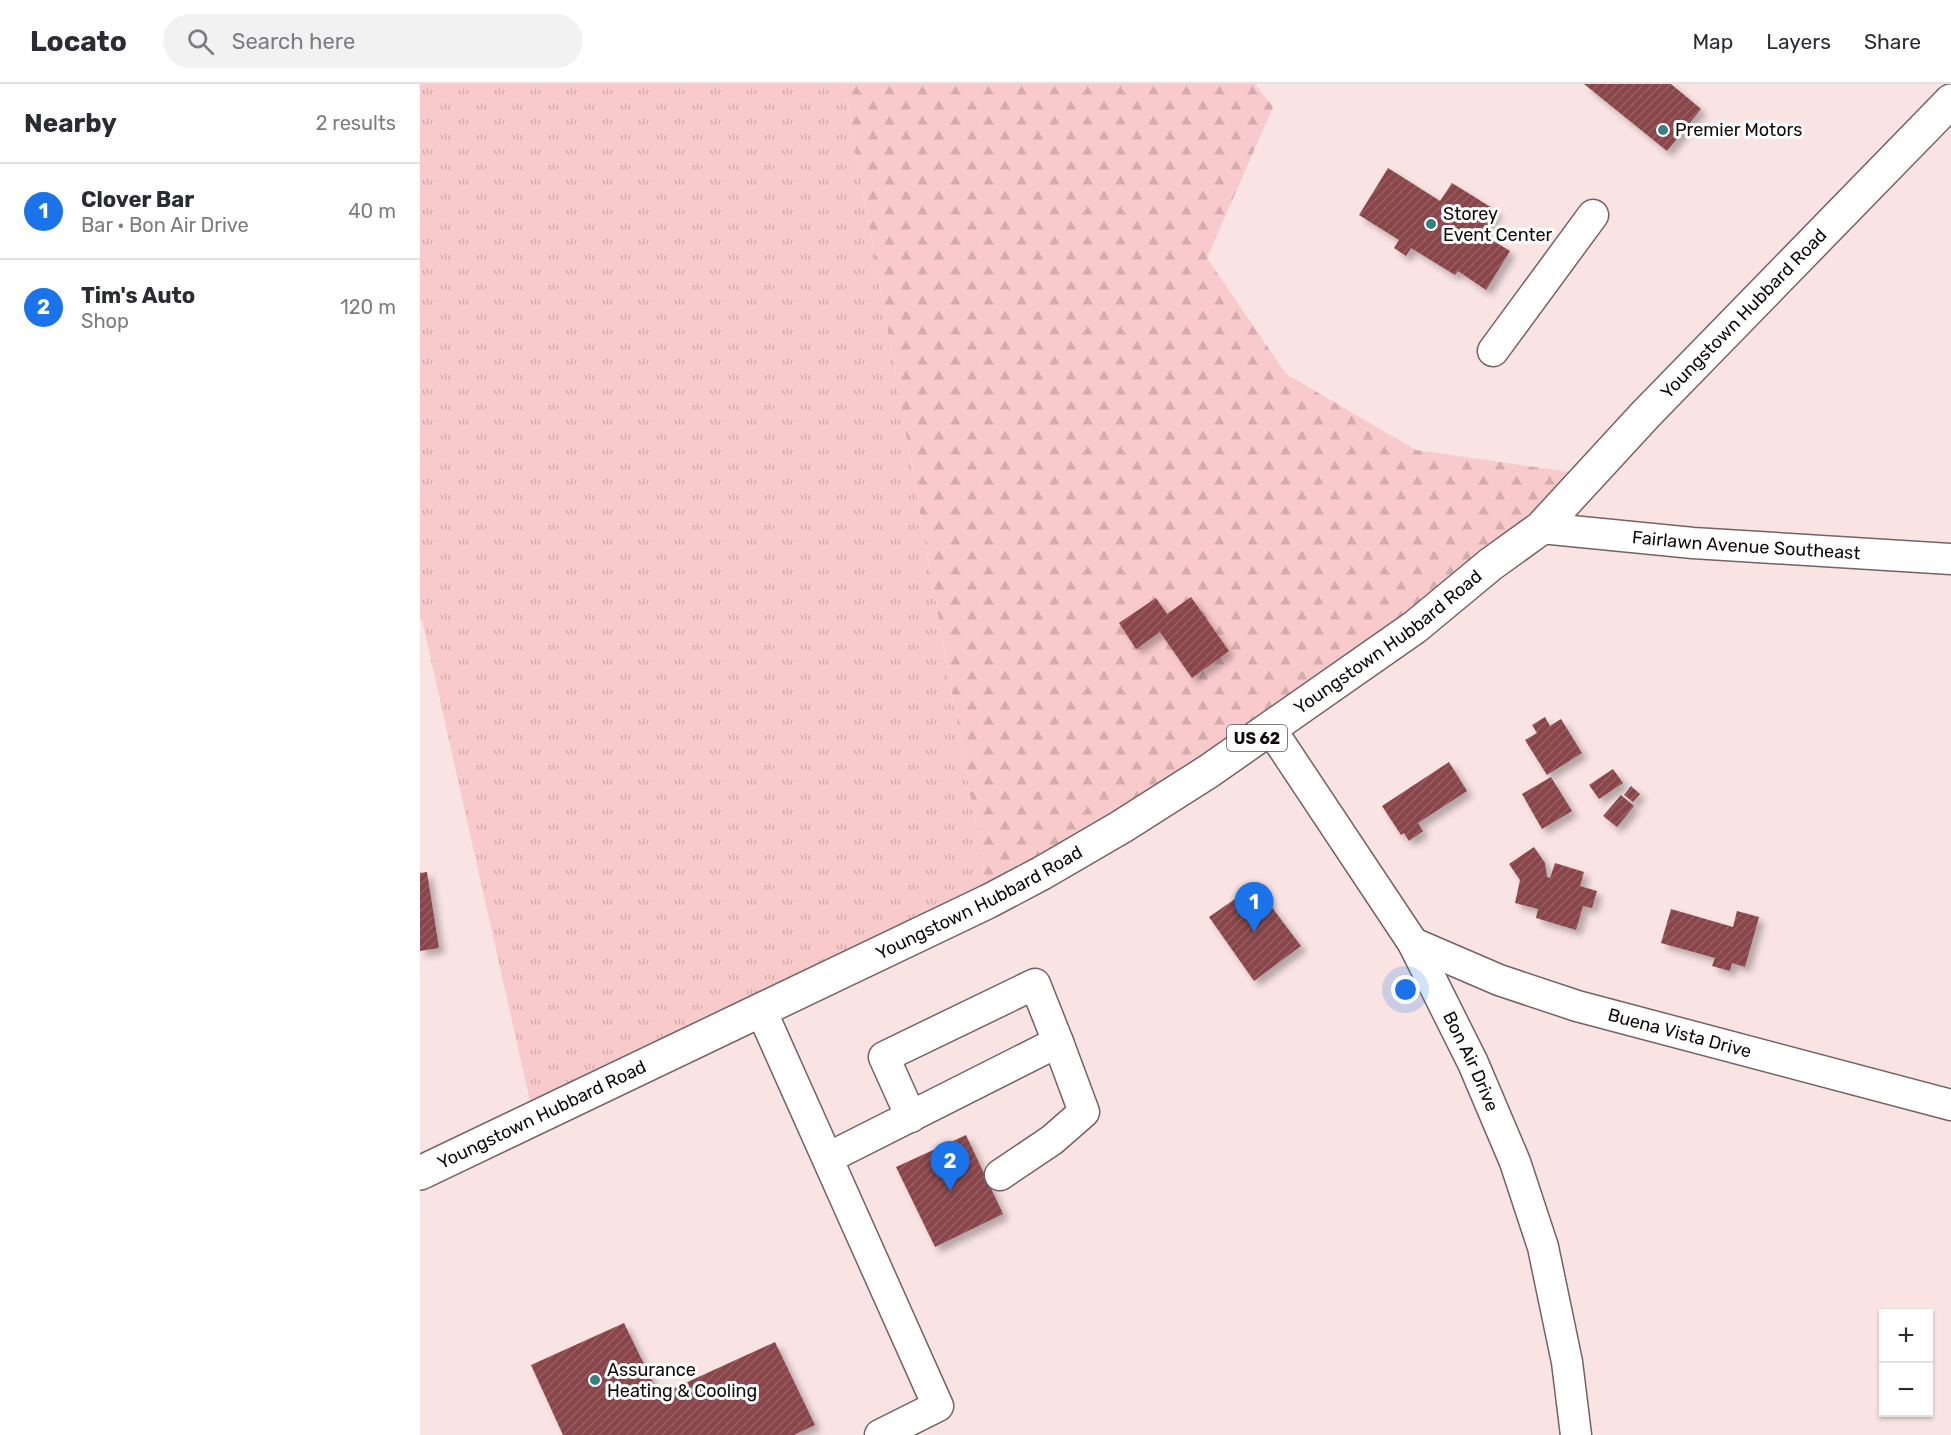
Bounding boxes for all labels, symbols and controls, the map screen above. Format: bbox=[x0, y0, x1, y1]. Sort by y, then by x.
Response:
search box bbox=[163, 14, 583, 68]
text: Locato bbox=[30, 25, 127, 58]
icon: search bbox=[184, 25, 217, 58]
text: Search here bbox=[232, 28, 355, 55]
text: Map bbox=[1692, 29, 1733, 54]
text: Layers bbox=[1766, 29, 1831, 54]
text: Share bbox=[1864, 29, 1921, 54]
text: Nearby bbox=[24, 108, 117, 139]
text: 2 results bbox=[316, 111, 396, 135]
place label: Premier Motors bbox=[1675, 119, 1803, 141]
marker: Premier Motors bbox=[1656, 123, 1670, 137]
text: Clover Bar bbox=[81, 186, 194, 213]
text: 1 bbox=[39, 199, 48, 223]
text: 40 m bbox=[348, 199, 396, 223]
place label: Storey Event Center bbox=[1443, 203, 1553, 246]
text: Bar · Bon Air Drive bbox=[81, 213, 249, 237]
marker: Storey Event Center bbox=[1424, 217, 1438, 231]
street label: Youngstown Hubbard Road bbox=[1656, 224, 1831, 403]
text: Tim's Auto bbox=[81, 282, 195, 309]
text: 2 bbox=[37, 295, 50, 319]
text: 120 m bbox=[340, 295, 396, 319]
text: Shop bbox=[81, 309, 129, 333]
street label: Fairlawn Avenue Southeast bbox=[1631, 526, 1861, 564]
street label: Youngstown Hubbard Road bbox=[1290, 565, 1486, 719]
road number: US 62 bbox=[1227, 725, 1287, 751]
street label: Youngstown Hubbard Road bbox=[872, 841, 1086, 964]
pin: 1 bbox=[1234, 882, 1274, 932]
your location bbox=[1391, 975, 1420, 1004]
street label: Buena Vista Drive bbox=[1605, 1004, 1754, 1063]
street label: Bon Air Drive bbox=[1438, 1008, 1503, 1115]
street label: Youngstown Hubbard Road bbox=[434, 1056, 650, 1174]
pin: 2 bbox=[930, 1142, 970, 1191]
map controls bbox=[1879, 1309, 1933, 1417]
button: + bbox=[1879, 1309, 1933, 1363]
place label: Assurance Heating & Cooling bbox=[607, 1359, 757, 1402]
button: − bbox=[1879, 1363, 1933, 1417]
marker: Assurance Heating & Cooling bbox=[588, 1373, 602, 1387]

